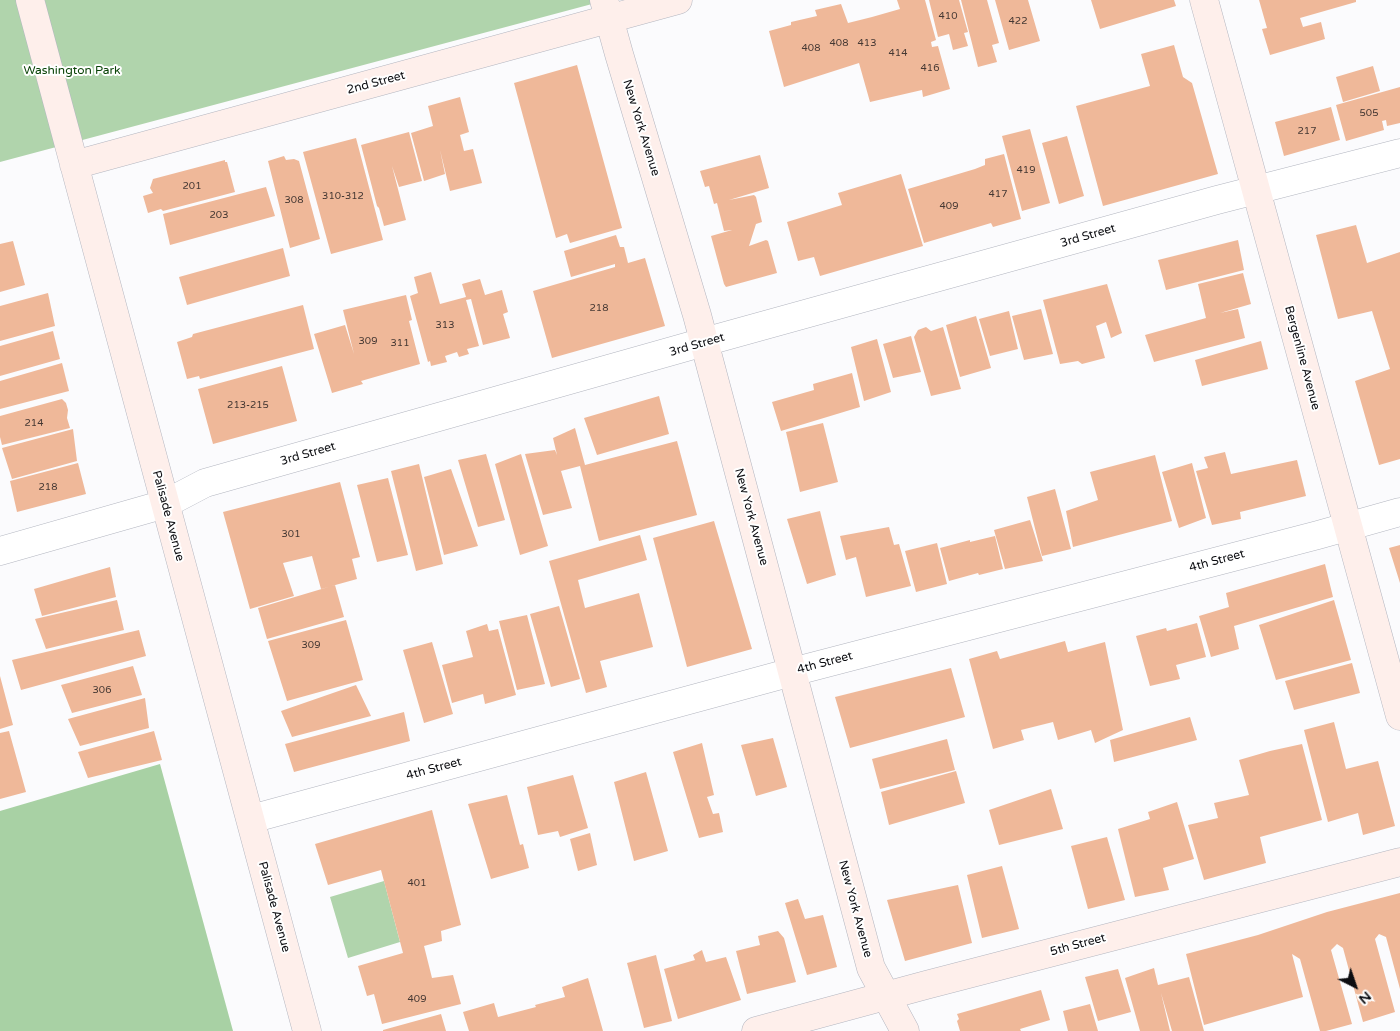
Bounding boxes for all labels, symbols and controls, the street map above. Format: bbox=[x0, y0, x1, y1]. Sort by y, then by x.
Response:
house number: 410 bbox=[939, 10, 957, 22]
house number: 422 bbox=[1009, 15, 1027, 27]
house number: 408 bbox=[830, 37, 848, 49]
house number: 413 bbox=[858, 37, 876, 49]
house number: 408 bbox=[802, 42, 820, 54]
house number: 414 bbox=[889, 47, 907, 59]
house number: 416 bbox=[921, 62, 939, 74]
park label: Washington Park bbox=[23, 64, 121, 78]
street label: 2nd Street bbox=[345, 68, 407, 98]
street label: New York Avenue bbox=[619, 78, 663, 178]
house number: 505 bbox=[1360, 107, 1378, 119]
house number: 217 bbox=[1298, 125, 1316, 137]
house number: 419 bbox=[1017, 164, 1035, 176]
house number: 201 bbox=[183, 180, 201, 192]
house number: 417 bbox=[989, 188, 1007, 200]
house number: 310-312 bbox=[322, 190, 364, 202]
house number: 308 bbox=[285, 194, 303, 206]
house number: 409 bbox=[940, 200, 958, 212]
house number: 203 bbox=[210, 209, 228, 221]
street label: 3rd Street bbox=[1059, 221, 1117, 251]
house number: 218 bbox=[590, 302, 608, 314]
street label: Bergenline Avenue bbox=[1281, 304, 1323, 412]
house number: 313 bbox=[436, 319, 454, 331]
street label: 3rd Street bbox=[668, 330, 726, 360]
house number: 309 bbox=[359, 335, 377, 347]
house number: 311 bbox=[391, 337, 409, 349]
house number: 213-215 bbox=[227, 399, 269, 411]
house number: 214 bbox=[25, 417, 43, 429]
street label: 3rd Street bbox=[279, 439, 337, 469]
street label: New York Avenue bbox=[731, 467, 771, 567]
street label: Palisade Avenue bbox=[149, 469, 187, 563]
house number: 218 bbox=[39, 481, 57, 493]
house number: 301 bbox=[282, 528, 300, 540]
street label: 4th Street bbox=[1188, 547, 1246, 575]
house number: 309 bbox=[302, 639, 320, 651]
street label: 4th Street bbox=[796, 649, 854, 677]
house number: 306 bbox=[93, 684, 111, 696]
street label: 4th Street bbox=[405, 755, 463, 783]
street label: New York Avenue bbox=[835, 859, 875, 959]
street label: Palisade Avenue bbox=[255, 860, 293, 954]
house number: 401 bbox=[408, 877, 426, 889]
street label: 5th Street bbox=[1049, 931, 1107, 959]
north arrow bbox=[1330, 961, 1380, 1011]
text: N bbox=[1355, 988, 1375, 1008]
house number: 409 bbox=[408, 993, 426, 1005]

